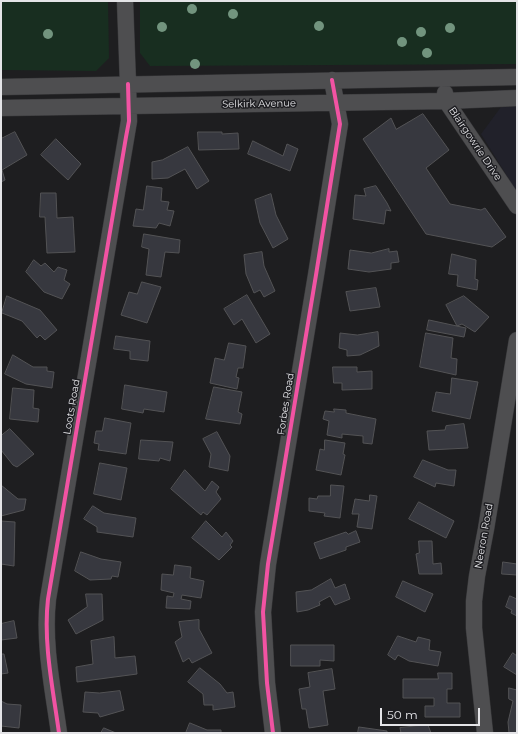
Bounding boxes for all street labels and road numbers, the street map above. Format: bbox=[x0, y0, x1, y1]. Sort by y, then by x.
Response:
street label: Selkirk Avenue bbox=[222, 97, 296, 111]
street label: Blairgowrie Drive bbox=[446, 105, 504, 183]
street label: Forbes Road bbox=[275, 372, 297, 436]
street label: Loots Road bbox=[61, 378, 83, 436]
street label: Neeron Road bbox=[472, 503, 496, 569]

